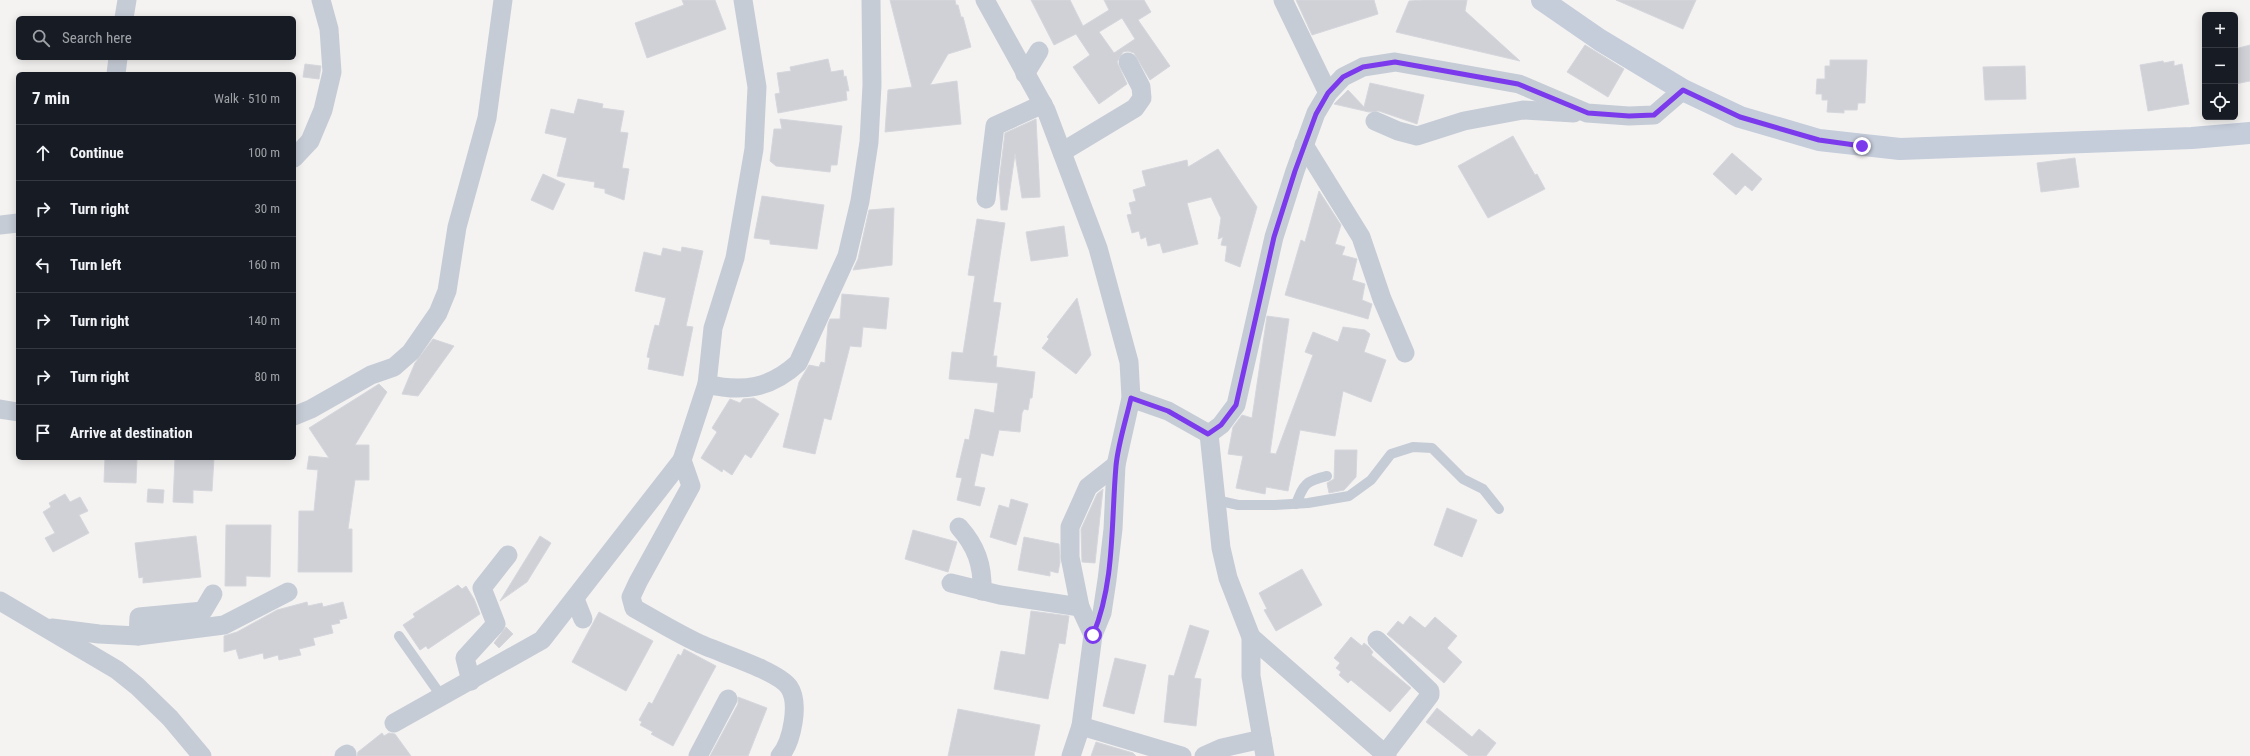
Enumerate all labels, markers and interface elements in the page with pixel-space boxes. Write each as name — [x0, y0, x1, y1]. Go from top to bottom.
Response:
map controls — [2202, 12, 2238, 120]
button: + — [2202, 12, 2238, 48]
search box — [16, 16, 296, 60]
icon: search — [30, 27, 52, 49]
text: Search here — [62, 29, 132, 47]
button: − — [2202, 48, 2238, 84]
button: locate — [2202, 84, 2238, 120]
text: 7 min — [32, 88, 70, 108]
text: Walk · 510 m — [214, 91, 280, 106]
route end — [1853, 137, 1871, 155]
icon: ahead — [32, 142, 54, 164]
text: Continue — [70, 144, 124, 162]
text: 100 m — [248, 145, 280, 160]
icon: right — [32, 198, 54, 220]
text: Turn right — [70, 200, 129, 218]
text: 30 m — [254, 201, 280, 216]
icon: left — [32, 254, 54, 276]
text: Turn left — [70, 256, 121, 274]
text: 160 m — [248, 257, 280, 272]
icon: right — [32, 310, 54, 332]
text: Turn right — [70, 312, 129, 330]
text: 140 m — [248, 313, 280, 328]
icon: right — [32, 366, 54, 388]
text: Turn right — [70, 368, 129, 386]
text: 80 m — [254, 369, 280, 384]
icon: arrive — [32, 422, 54, 444]
text: Arrive at destination — [70, 424, 193, 442]
route start — [1084, 626, 1102, 644]

